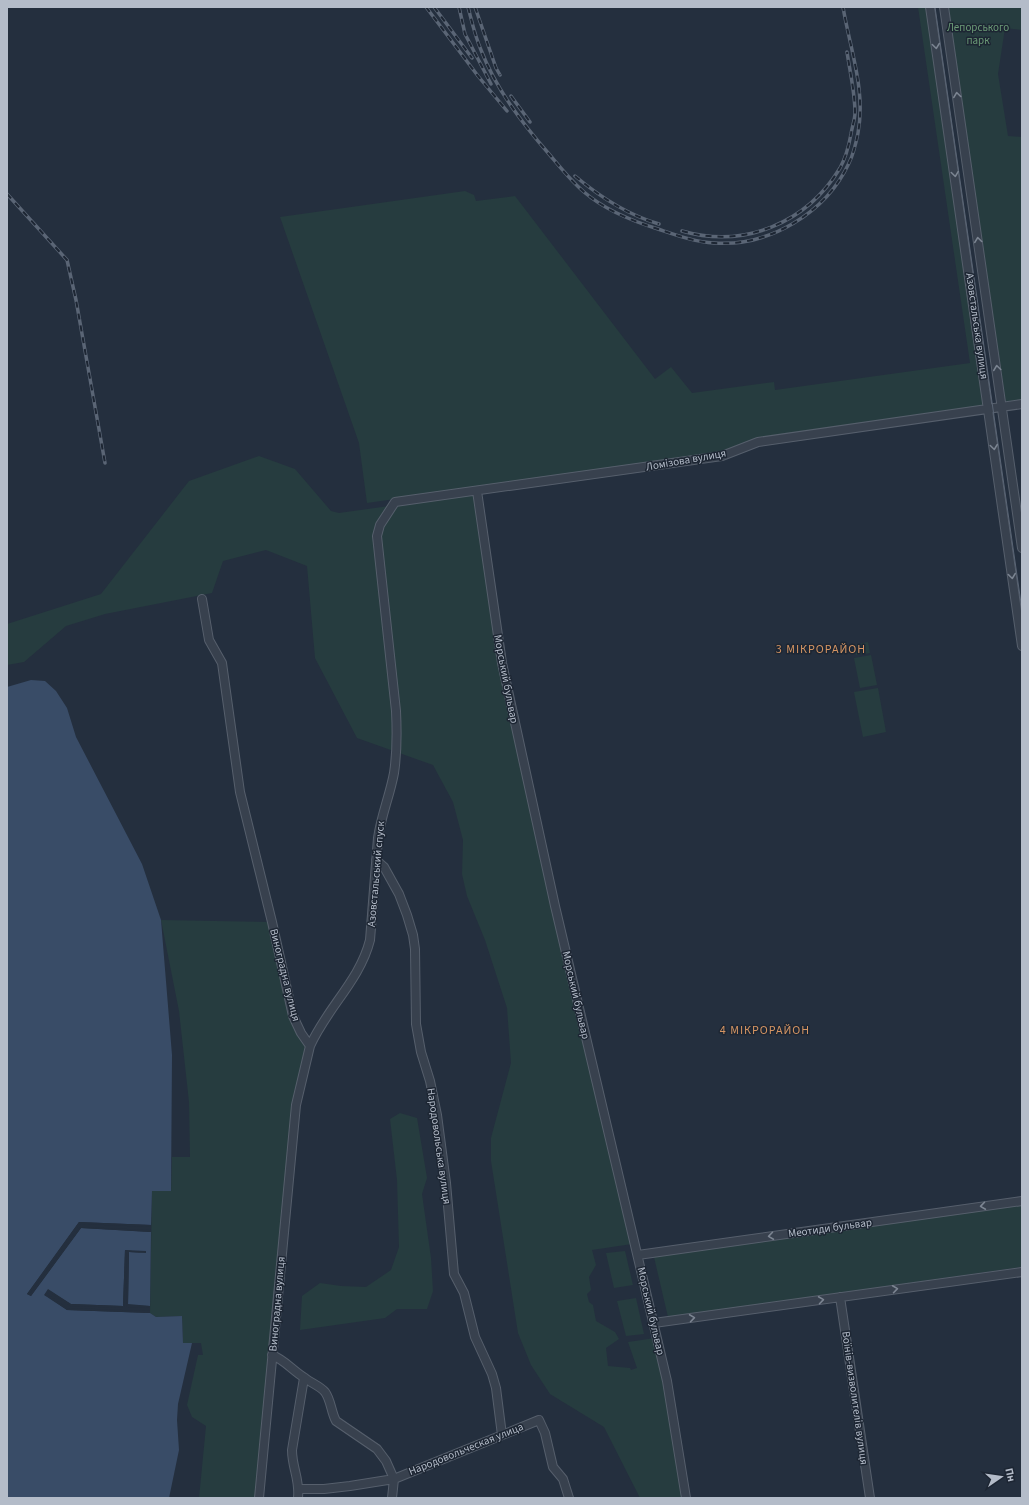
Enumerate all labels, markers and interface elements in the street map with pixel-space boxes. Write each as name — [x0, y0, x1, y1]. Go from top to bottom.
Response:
park label: Лепорського парк — [947, 20, 1009, 48]
one-way arrow — [931, 43, 940, 49]
one-way arrow — [953, 92, 962, 98]
one-way arrow — [950, 171, 959, 177]
one-way arrow — [974, 237, 983, 243]
street label: Азовстальська вулиця — [962, 272, 992, 380]
one-way arrow — [993, 365, 1002, 371]
one-way arrow — [989, 444, 998, 451]
street label: Ломізова вулиця — [645, 446, 727, 474]
one-way arrow — [1007, 573, 1016, 579]
street label: Морський бульвар — [490, 633, 522, 725]
district label: 3 МІКРОРАЙОН — [776, 641, 866, 658]
street label: Азовстальський спуск — [364, 820, 388, 928]
street label: Виноградна вулиця — [266, 927, 304, 1023]
street label: Морський бульвар — [559, 949, 593, 1041]
district label: 4 МІКРОРАЙОН — [720, 1022, 810, 1039]
street label: Народовольська вулиця — [423, 1087, 455, 1205]
one-way arrow — [980, 1202, 986, 1211]
street label: Меотиди бульвар — [787, 1215, 873, 1241]
one-way arrow — [768, 1231, 774, 1240]
street label: Виноградна вулиця — [265, 1256, 289, 1352]
street label: Морський бульвар — [634, 1265, 668, 1357]
one-way arrow — [892, 1285, 899, 1294]
one-way arrow — [818, 1296, 824, 1305]
one-way arrow — [689, 1314, 696, 1323]
street label: Воїнів-визволителів вулиця — [838, 1330, 872, 1466]
street label: Народовольческая улица — [406, 1419, 526, 1479]
north arrow — [981, 1457, 1021, 1497]
text: Пн — [1001, 1466, 1019, 1483]

